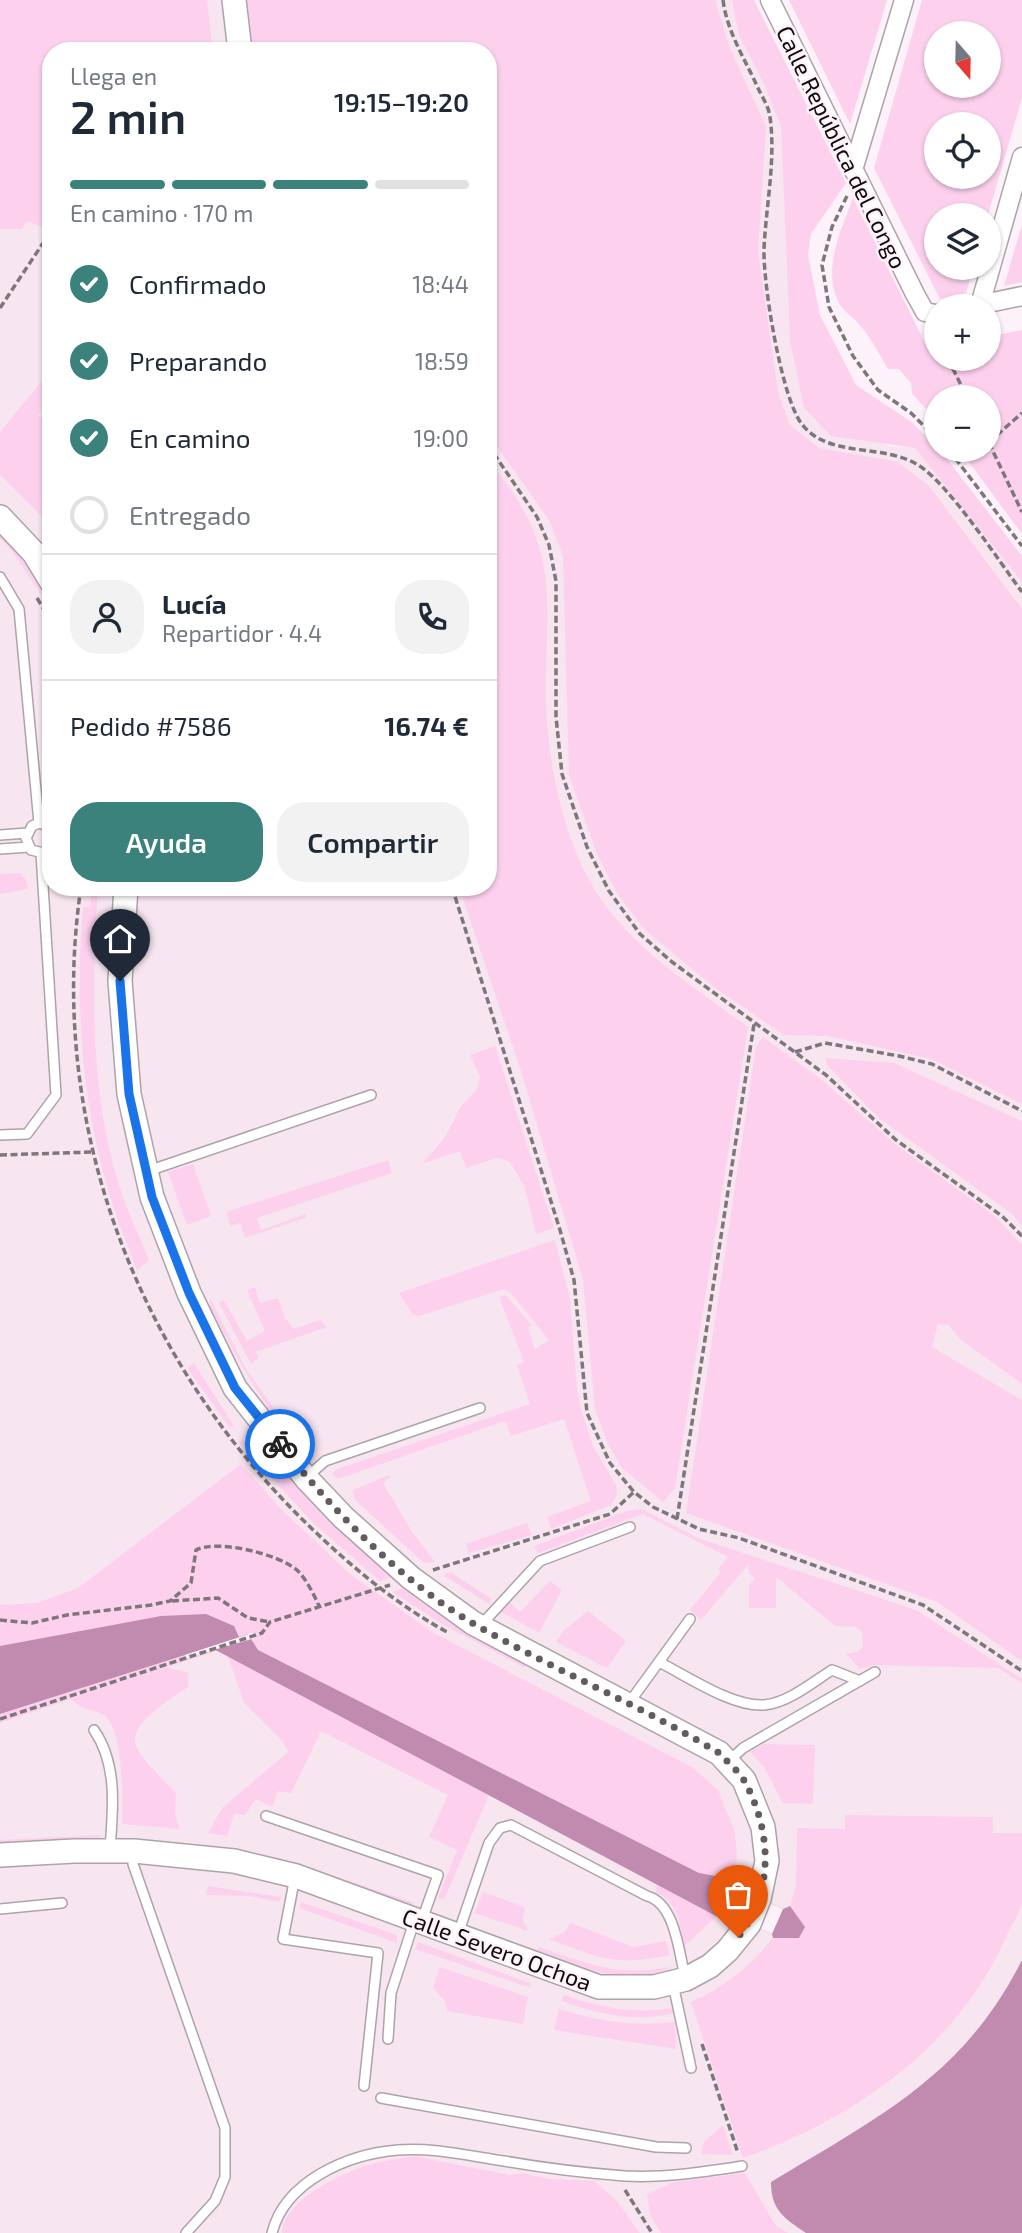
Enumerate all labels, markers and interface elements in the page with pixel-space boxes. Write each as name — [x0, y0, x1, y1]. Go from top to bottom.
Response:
street label: Calle República del Congo — [771, 21, 913, 273]
north arrow — [924, 21, 1001, 98]
map controls — [924, 21, 1001, 462]
text: Llega en — [70, 62, 157, 90]
text: 19:15–19:20 — [334, 86, 469, 117]
text: 2 min — [70, 88, 186, 143]
button: locate — [924, 112, 1001, 189]
text: En camino · 170 m — [70, 199, 253, 227]
button: layers — [924, 203, 1001, 280]
icon: check — [70, 265, 108, 303]
text: Confirmado — [129, 268, 267, 299]
text: 18:44 — [412, 270, 469, 298]
button: + — [924, 294, 1001, 371]
icon: check — [70, 342, 108, 380]
text: Preparando — [129, 345, 267, 376]
text: 18:59 — [415, 347, 469, 375]
button: − — [924, 385, 1001, 462]
icon: check — [70, 419, 108, 457]
text: En camino — [129, 422, 251, 453]
text: 19:00 — [414, 424, 469, 452]
text: Entregado — [129, 499, 251, 530]
button: person — [70, 580, 144, 654]
button: phone — [395, 580, 469, 654]
text: Lucía — [162, 588, 227, 619]
text: Repartidor · 4.4 — [162, 619, 322, 647]
text: Pedido #7586 — [70, 710, 232, 741]
text: 16.74 € — [384, 710, 469, 741]
button: Ayuda — [70, 802, 263, 882]
button: Compartir — [277, 802, 469, 882]
pin — [90, 909, 150, 981]
icon: home — [101, 920, 139, 958]
courier — [245, 1409, 315, 1479]
icon: bike — [261, 1425, 299, 1463]
pin — [708, 1865, 768, 1937]
icon: bag — [719, 1876, 757, 1914]
street label: Calle Severo Ochoa — [399, 1902, 595, 1996]

